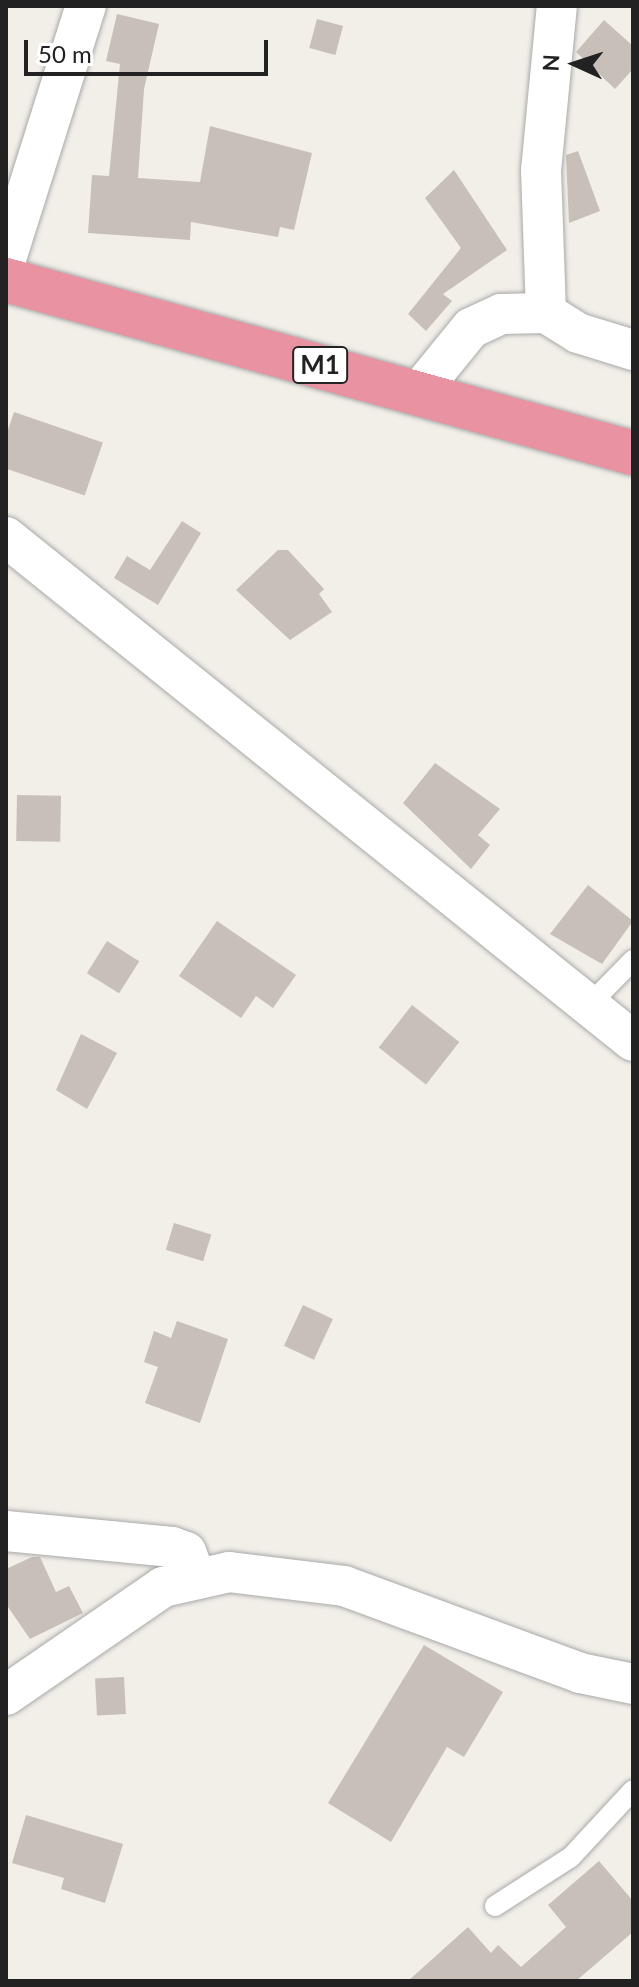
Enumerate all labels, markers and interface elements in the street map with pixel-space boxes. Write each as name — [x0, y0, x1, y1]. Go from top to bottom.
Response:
scale bar — [28, 24, 272, 74]
north arrow — [535, 24, 615, 104]
text: 50 m — [38, 39, 92, 68]
text: N — [537, 54, 564, 72]
road number: M1 — [292, 343, 348, 387]

